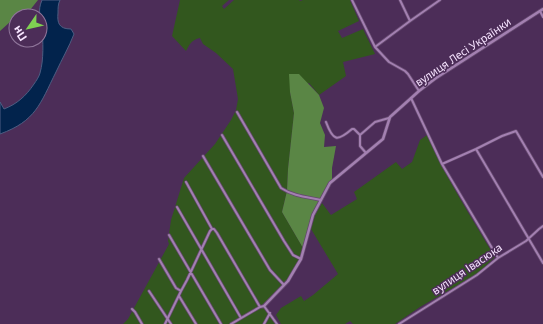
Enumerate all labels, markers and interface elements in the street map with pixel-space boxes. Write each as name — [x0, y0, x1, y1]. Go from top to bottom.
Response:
north arrow — [8, 8, 48, 48]
street label: вулиця Лесі Українки — [412, 14, 514, 89]
text: Пн — [9, 23, 30, 45]
street label: вулиця Івасюка — [429, 240, 505, 298]

